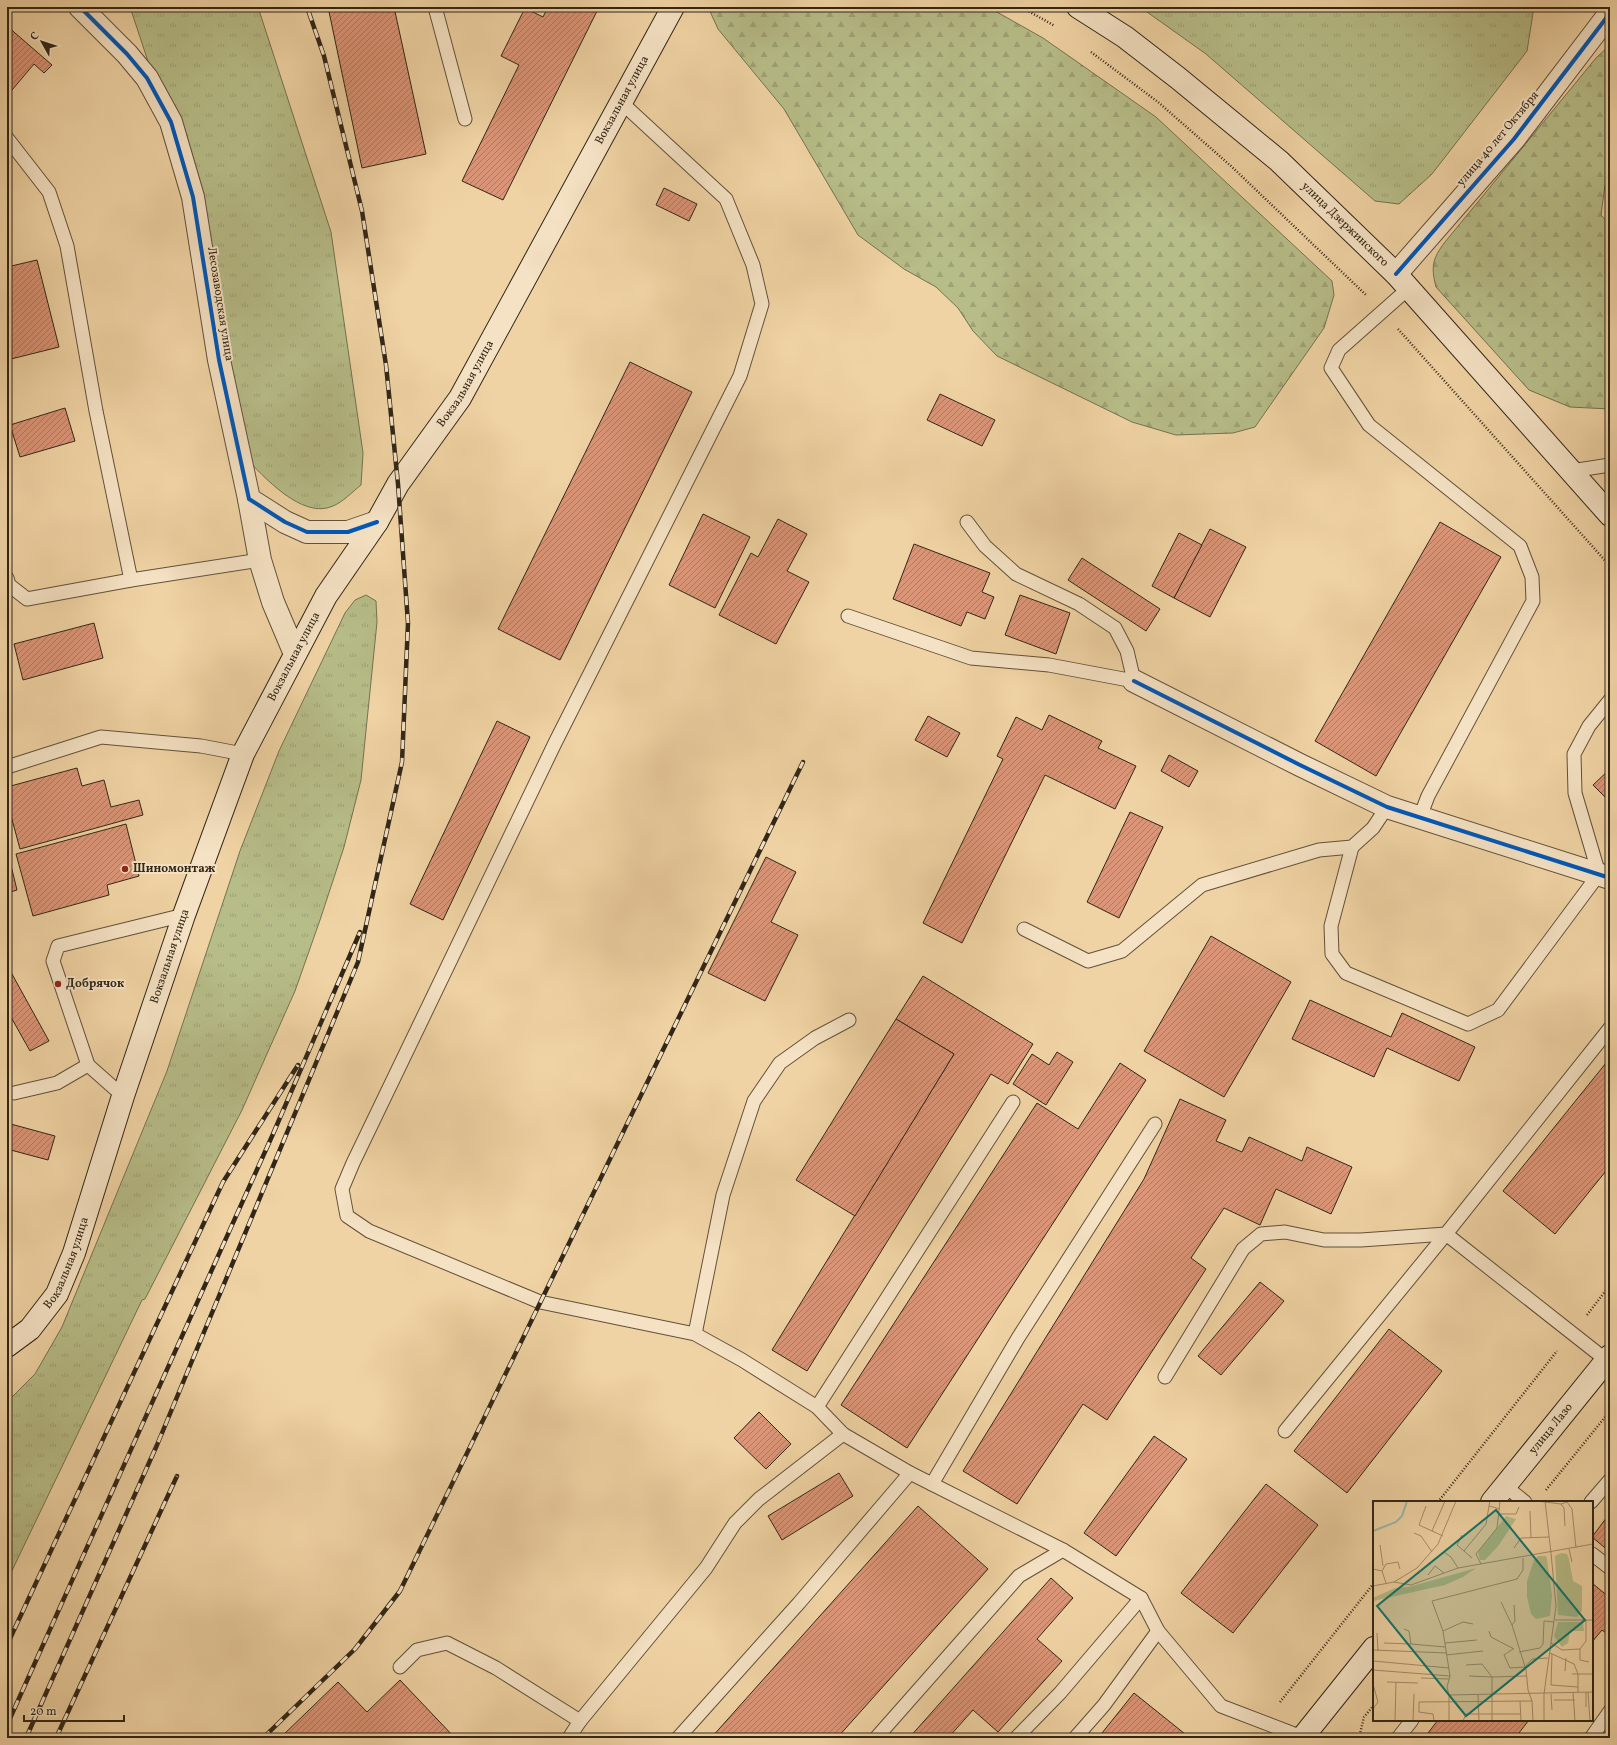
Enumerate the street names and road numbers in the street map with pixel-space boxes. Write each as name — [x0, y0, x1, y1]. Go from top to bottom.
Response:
street label: Вокзальная улица — [592, 53, 653, 147]
street label: улица 40 лет Октября — [1453, 88, 1543, 190]
street label: улица Дзержинского — [1298, 179, 1392, 271]
street label: Лесозаводская улица — [203, 246, 237, 362]
street label: Вокзальная улица — [433, 337, 498, 431]
street label: Вокзальная улица — [264, 609, 324, 704]
street label: Вокзальная улица — [147, 907, 194, 1006]
street label: Вокзальная улица — [40, 1215, 93, 1313]
street label: улица Лазо — [1526, 1400, 1577, 1458]

